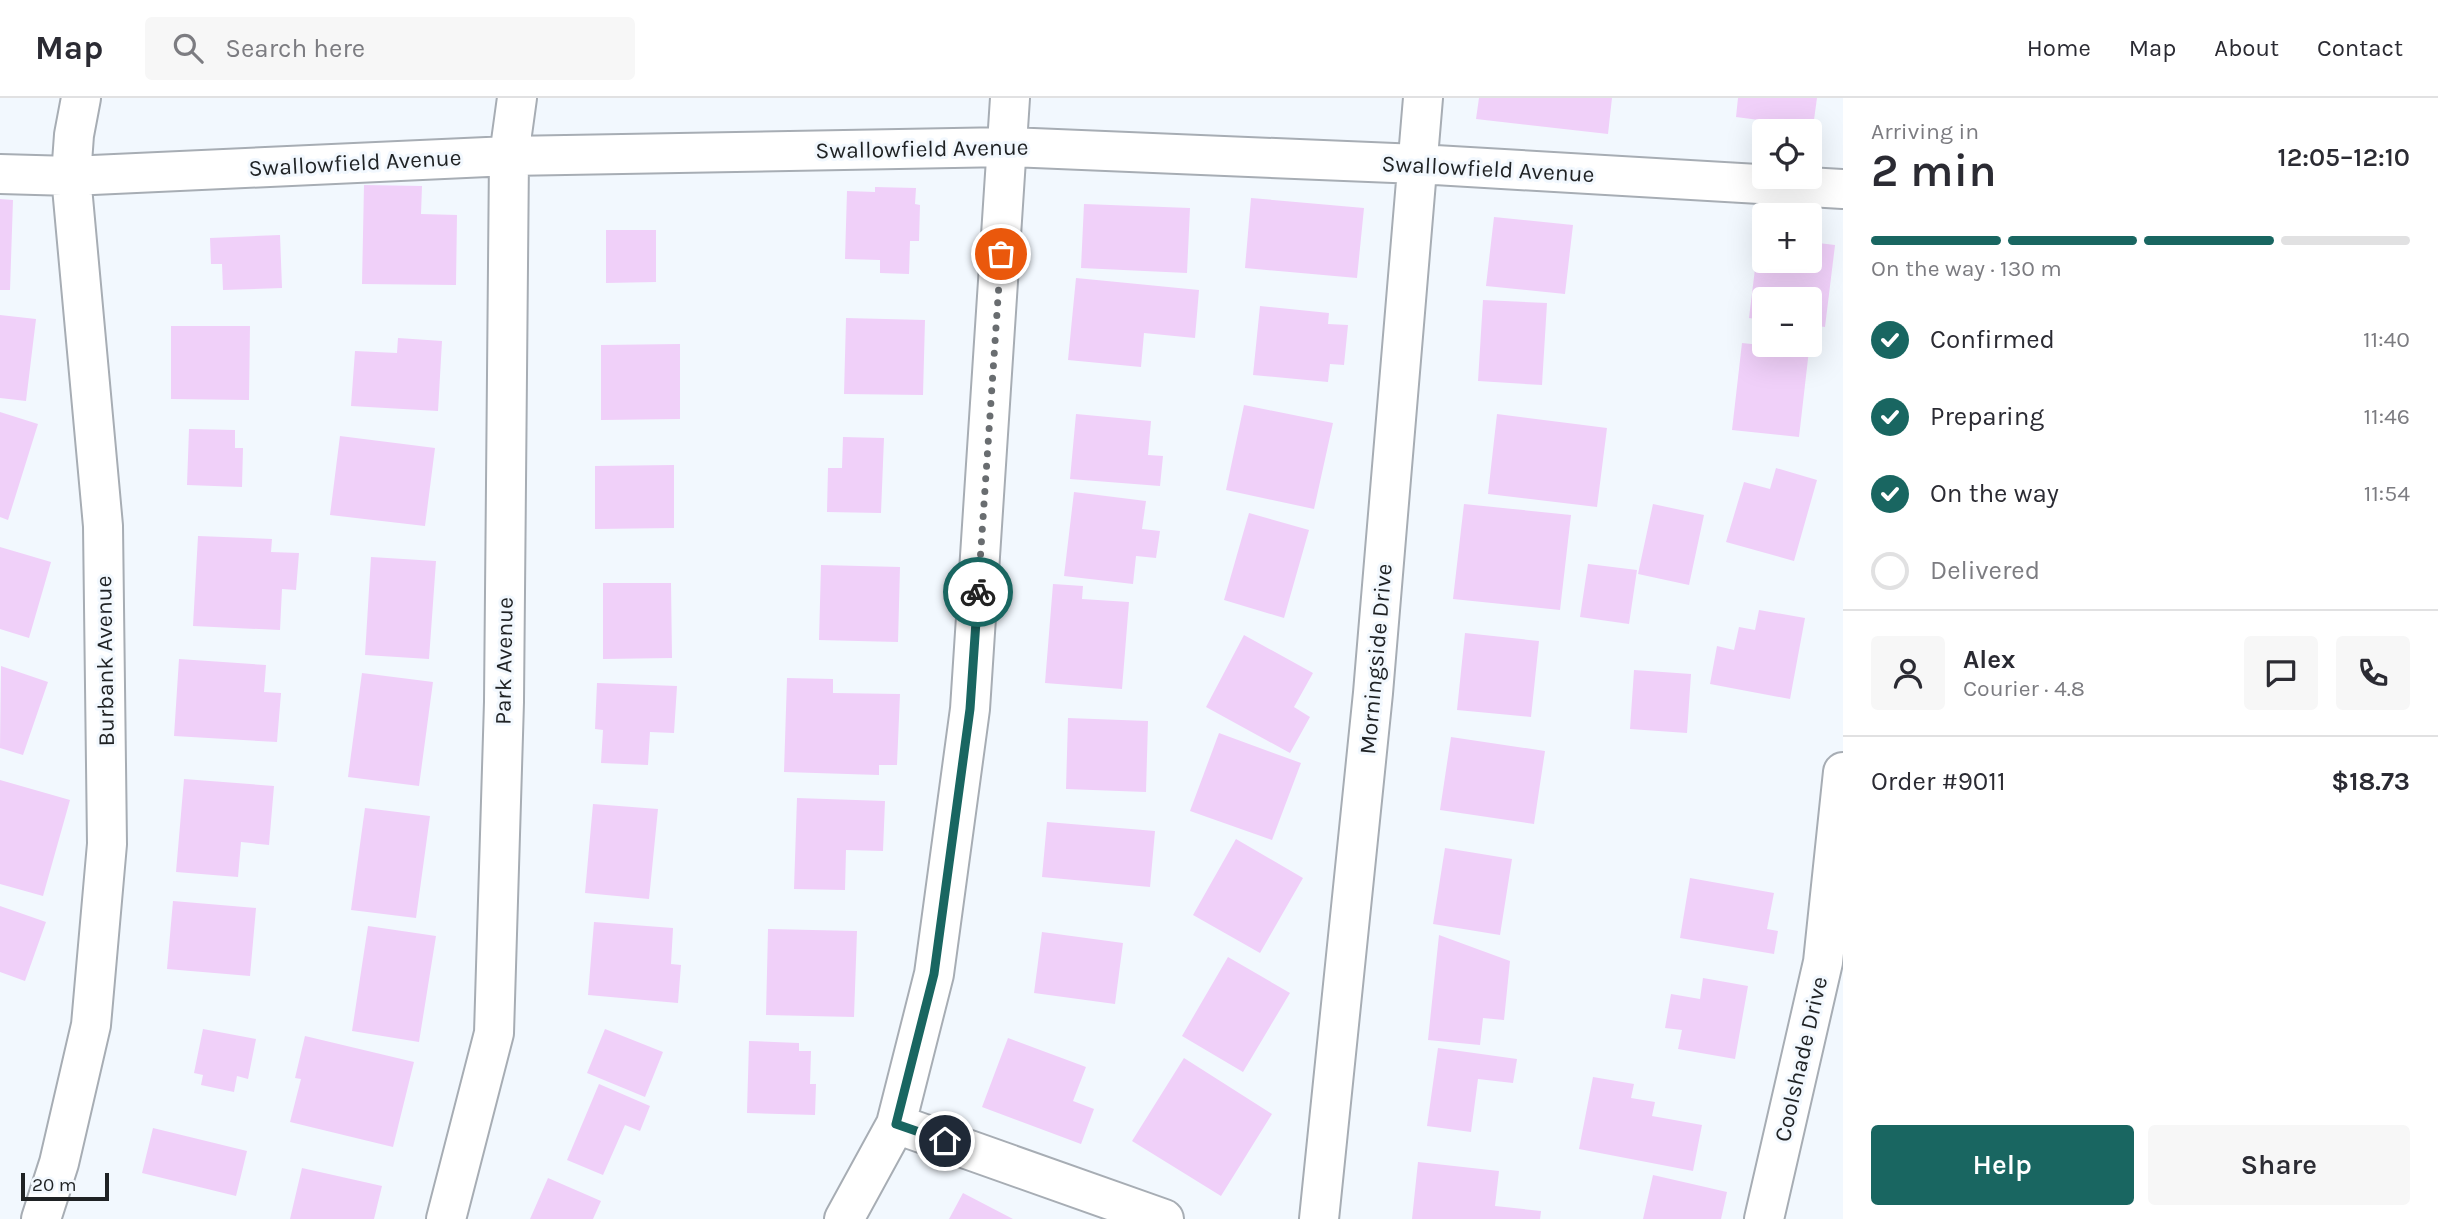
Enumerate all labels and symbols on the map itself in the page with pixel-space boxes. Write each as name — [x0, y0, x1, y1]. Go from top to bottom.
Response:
street label: Swallowfield Avenue — [815, 134, 1029, 164]
street label: Swallowfield Avenue — [248, 144, 462, 182]
street label: Swallowfield Avenue — [1381, 150, 1595, 188]
pin — [971, 224, 1031, 284]
courier — [943, 557, 1013, 627]
street label: Morningside Drive — [1354, 562, 1398, 756]
street label: Burbank Avenue — [90, 575, 120, 747]
street label: Park Avenue — [489, 597, 519, 725]
street label: Coolshade Drive — [1769, 974, 1833, 1144]
pin — [915, 1111, 975, 1171]
scale bar — [21, 1170, 108, 1202]

